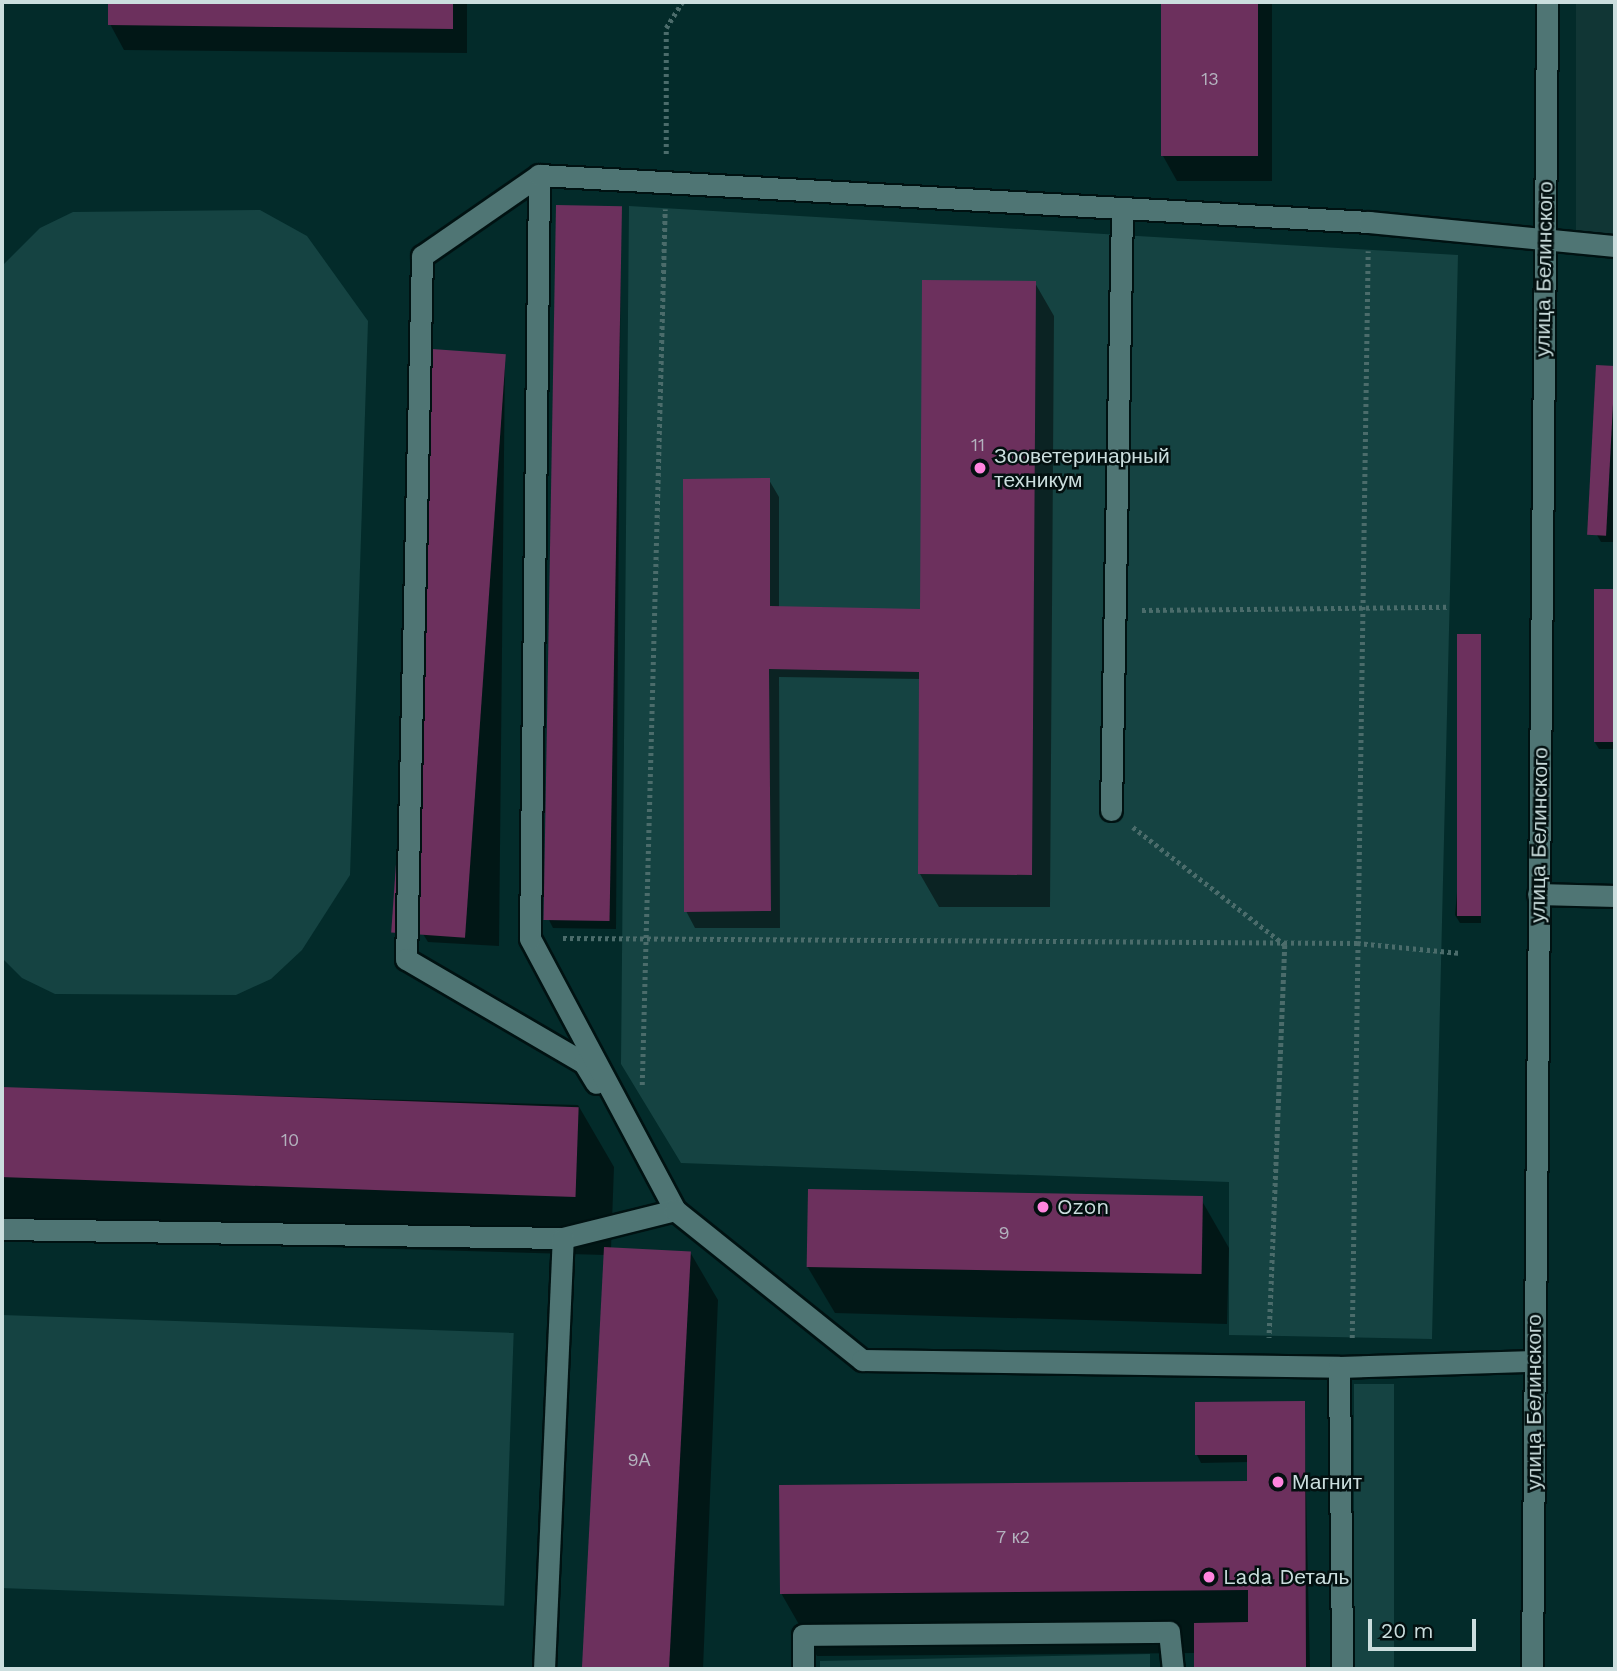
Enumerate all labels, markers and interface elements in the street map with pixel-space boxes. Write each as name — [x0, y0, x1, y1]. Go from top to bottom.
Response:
house number: 13 — [1201, 68, 1219, 90]
street label: улица Белинского — [1530, 181, 1558, 357]
house number: 11 — [971, 434, 985, 456]
place label: Зооветеринарный техникум — [994, 443, 1170, 493]
marker: Зооветеринарный техникум — [972, 460, 988, 476]
street label: улица Белинского — [1525, 747, 1553, 923]
house number: 10 — [281, 1129, 299, 1151]
place label: Ozon — [1057, 1194, 1109, 1220]
marker: Ozon — [1035, 1199, 1051, 1215]
house number: 9 — [998, 1222, 1010, 1244]
street label: улица Белинского — [1521, 1314, 1547, 1490]
house number: 9А — [627, 1449, 651, 1471]
place label: Магнит — [1292, 1469, 1362, 1495]
marker: Магнит — [1270, 1474, 1286, 1490]
house number: 7 к2 — [996, 1526, 1030, 1548]
place label: Lada Dеталь — [1223, 1564, 1350, 1590]
marker: Lada Dеталь — [1201, 1569, 1217, 1585]
scale bar — [1372, 1604, 1480, 1648]
text: 20 m — [1381, 1618, 1433, 1643]

